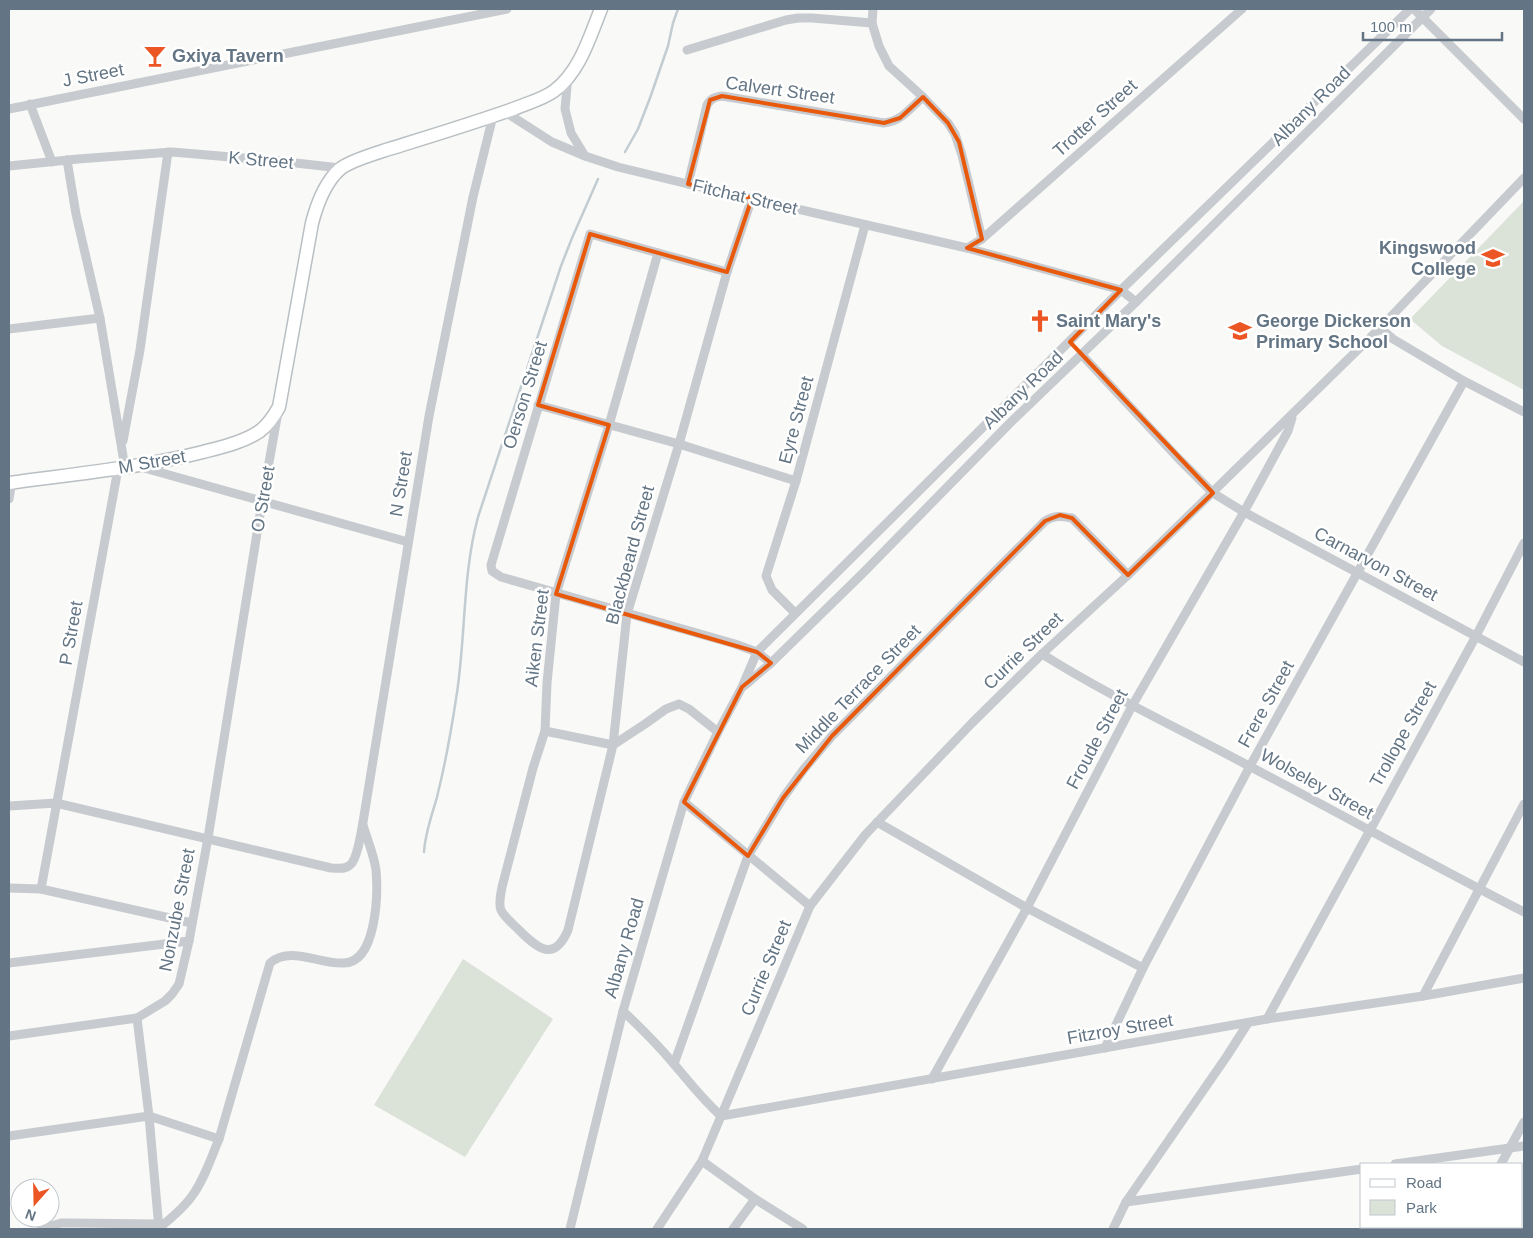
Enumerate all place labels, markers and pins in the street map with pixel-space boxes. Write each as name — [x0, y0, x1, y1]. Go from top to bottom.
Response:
bar icon: Gxiya Tavern — [142, 43, 168, 69]
place label: Gxiya Tavern — [172, 46, 284, 66]
place label: Kingswood College — [1379, 238, 1476, 279]
school or university icon: Kingswood College — [1480, 245, 1506, 271]
church icon: Saint Mary's — [1027, 308, 1053, 334]
place label: Saint Mary's — [1056, 311, 1161, 331]
place label: George Dickerson Primary School — [1256, 311, 1411, 352]
school or university icon: George Dickerson Primary School — [1227, 318, 1253, 344]

